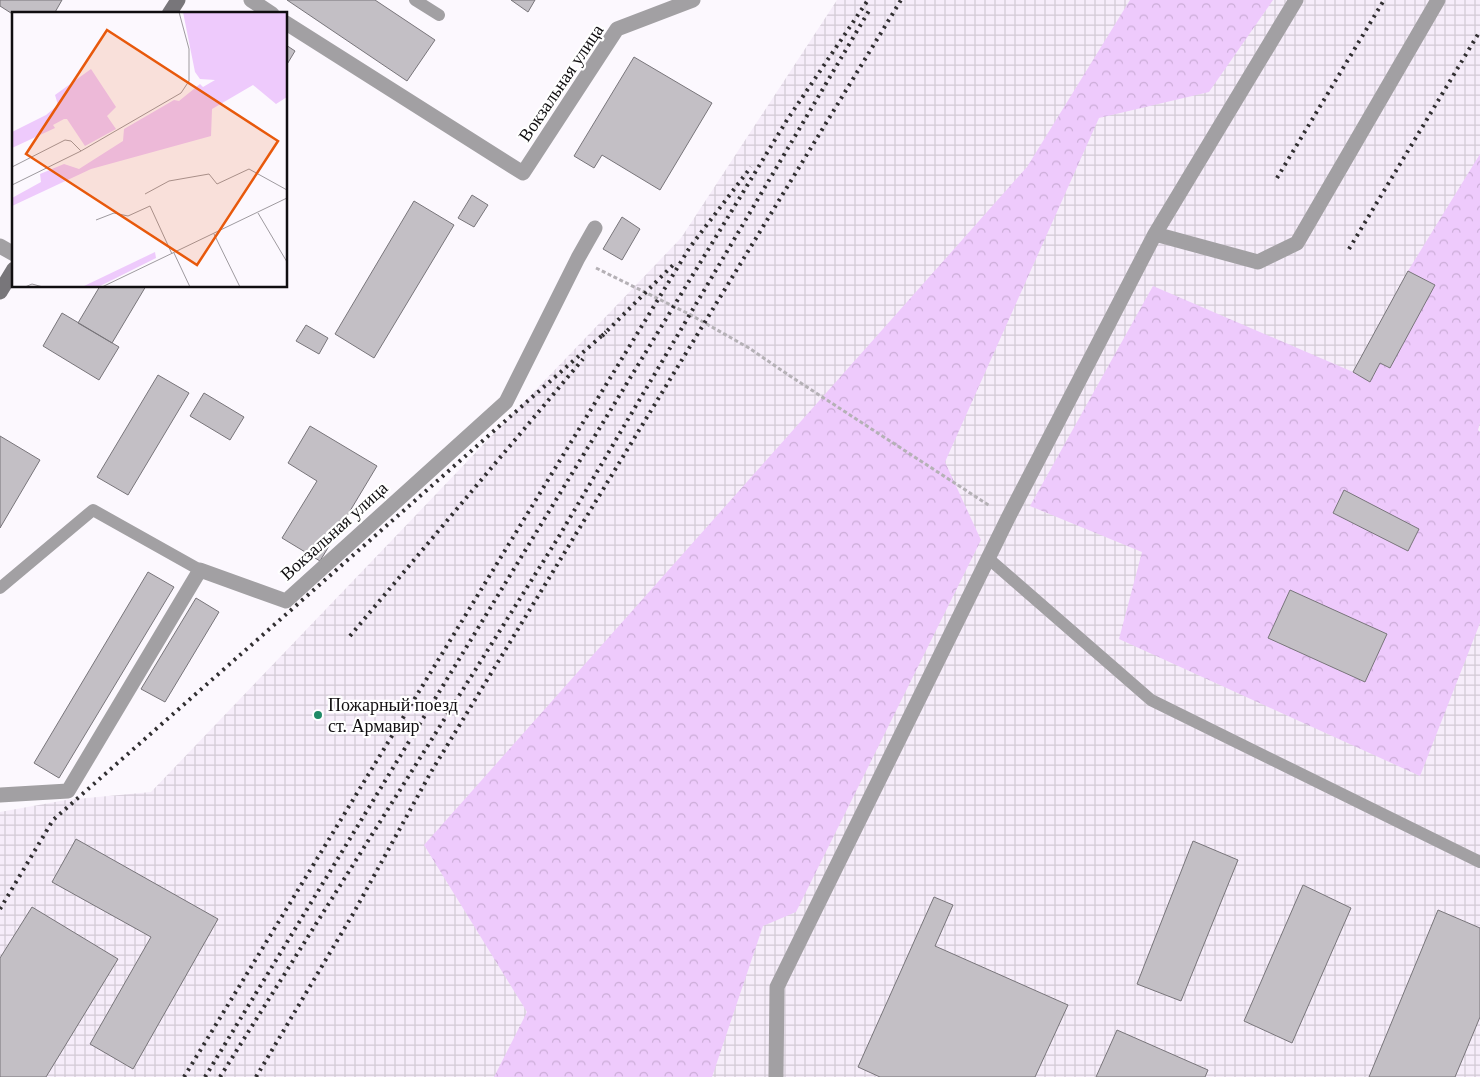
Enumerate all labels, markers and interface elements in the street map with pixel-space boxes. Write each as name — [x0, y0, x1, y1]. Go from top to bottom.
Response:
inset map — [12, 12, 288, 288]
street label: Вокзальная улица — [514, 21, 608, 145]
street label: Вокзальная улица — [276, 478, 392, 584]
place label: Пожарный поезд ст. Армавир — [328, 695, 458, 736]
marker: Пожарный поезд ст. Армавир — [312, 709, 324, 721]

